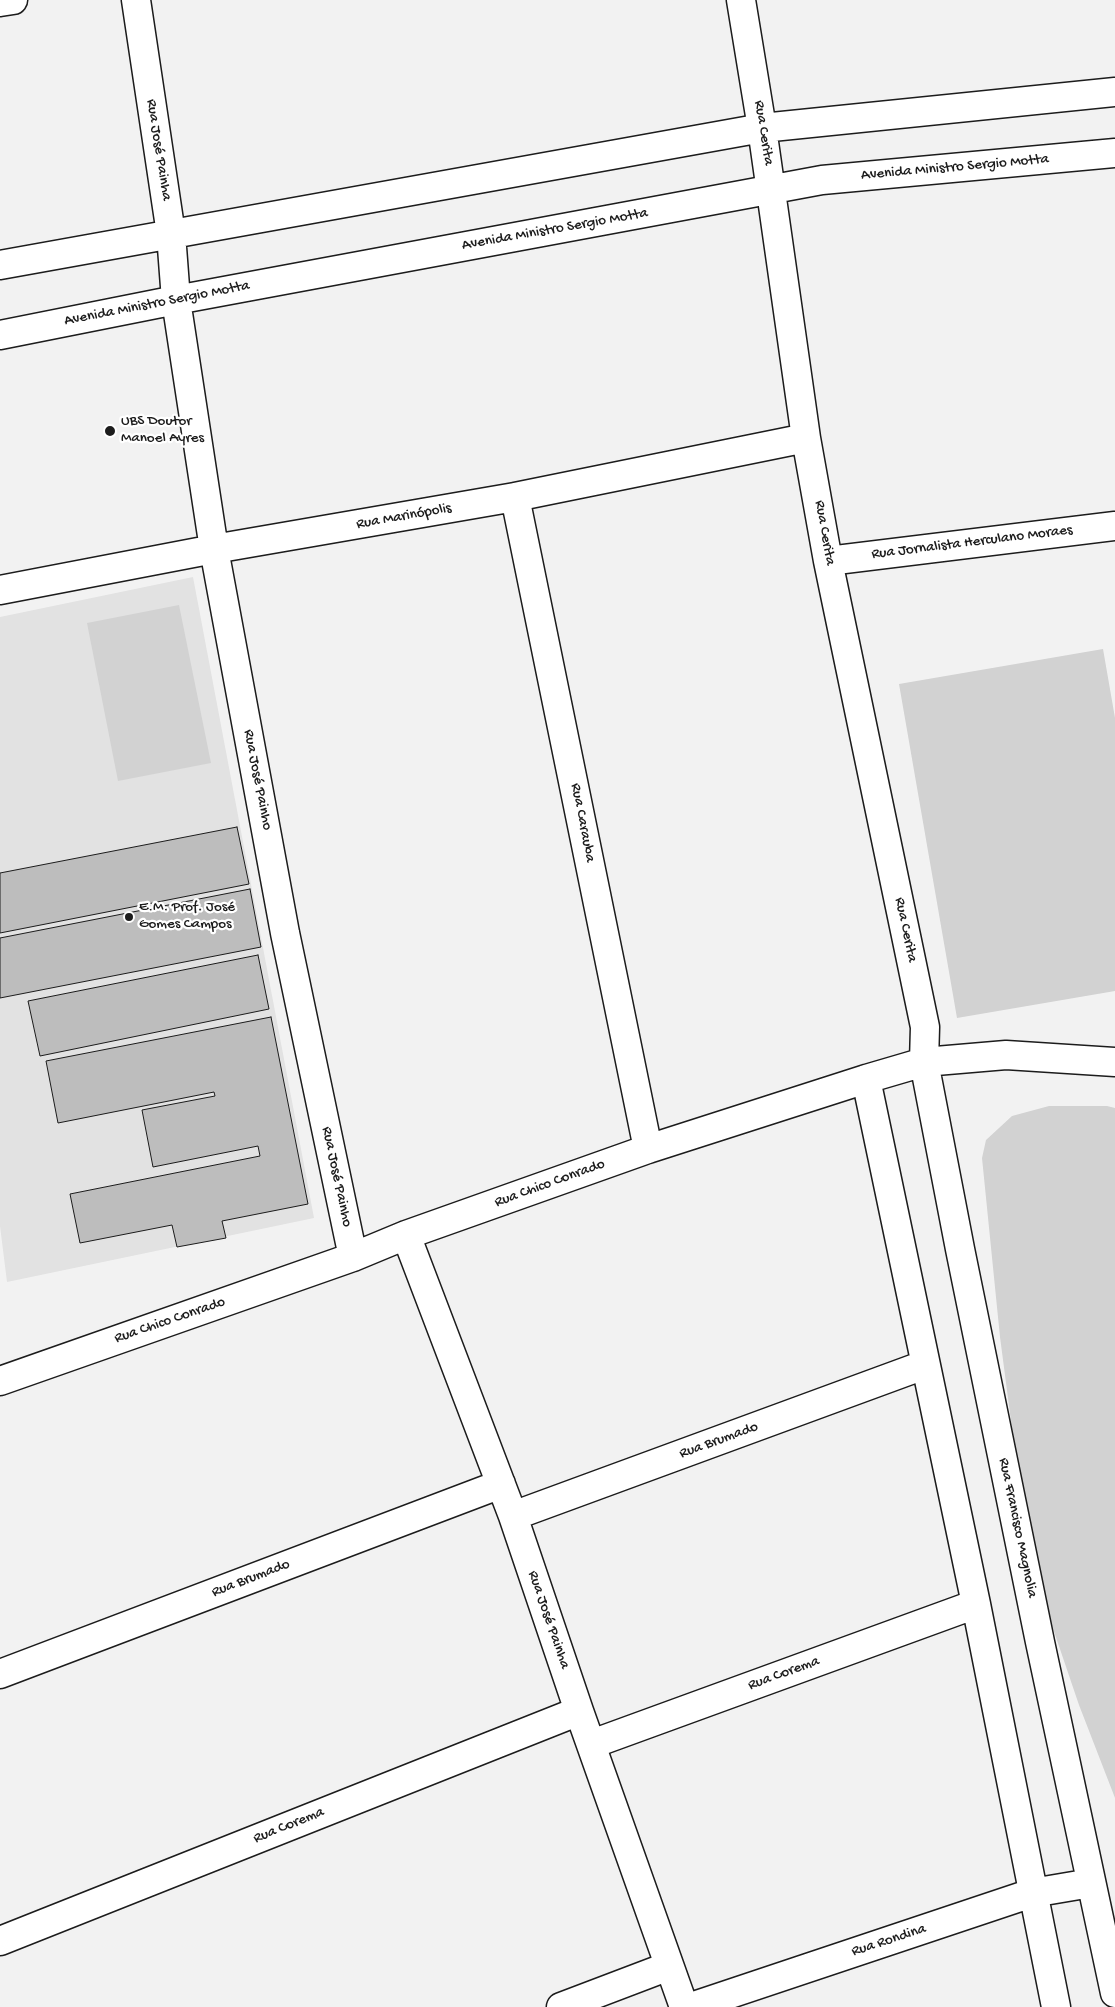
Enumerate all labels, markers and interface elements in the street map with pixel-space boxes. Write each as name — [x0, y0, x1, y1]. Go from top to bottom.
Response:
street label: Rua José Painha — [141, 98, 175, 202]
street label: Rua Cerita — [749, 99, 777, 167]
street label: Avenida Ministro Sergio Motta — [860, 151, 1050, 185]
street label: Avenida Ministro Sergio Motta — [461, 205, 649, 255]
street label: Avenida Ministro Sergio Motta — [63, 277, 251, 331]
place label: UBS Doutor Manoel Ayres — [121, 413, 204, 448]
marker: UBS Doutor Manoel Ayres — [103, 424, 117, 438]
street label: Rua Cerita — [809, 499, 839, 567]
street label: Rua Marinópolis — [355, 500, 453, 534]
street label: Rua Jornalista Herculano Moraes — [871, 522, 1073, 564]
street label: Rua José Painho — [238, 728, 276, 832]
street label: Rua Carauba — [566, 782, 598, 864]
street label: Rua Cerita — [889, 896, 921, 964]
place label: E.M. Prof. José Gomes Campos — [139, 899, 235, 934]
marker: E.M. Prof. José Gomes Campos — [123, 911, 135, 923]
street label: Rua José Painho — [317, 1125, 355, 1229]
street label: Rua Chico Conrado — [492, 1156, 608, 1212]
street label: Rua Chico Conrado — [112, 1294, 228, 1348]
street label: Rua Brumado — [677, 1418, 761, 1464]
street label: Rua Francisco Magnolia — [993, 1456, 1041, 1600]
street label: Rua Brumado — [209, 1556, 293, 1602]
street label: Rua José Painha — [523, 1569, 573, 1671]
street label: Rua Corema — [746, 1653, 822, 1695]
street label: Rua Corema — [251, 1804, 327, 1848]
street label: Rua Rondina — [850, 1921, 928, 1961]

